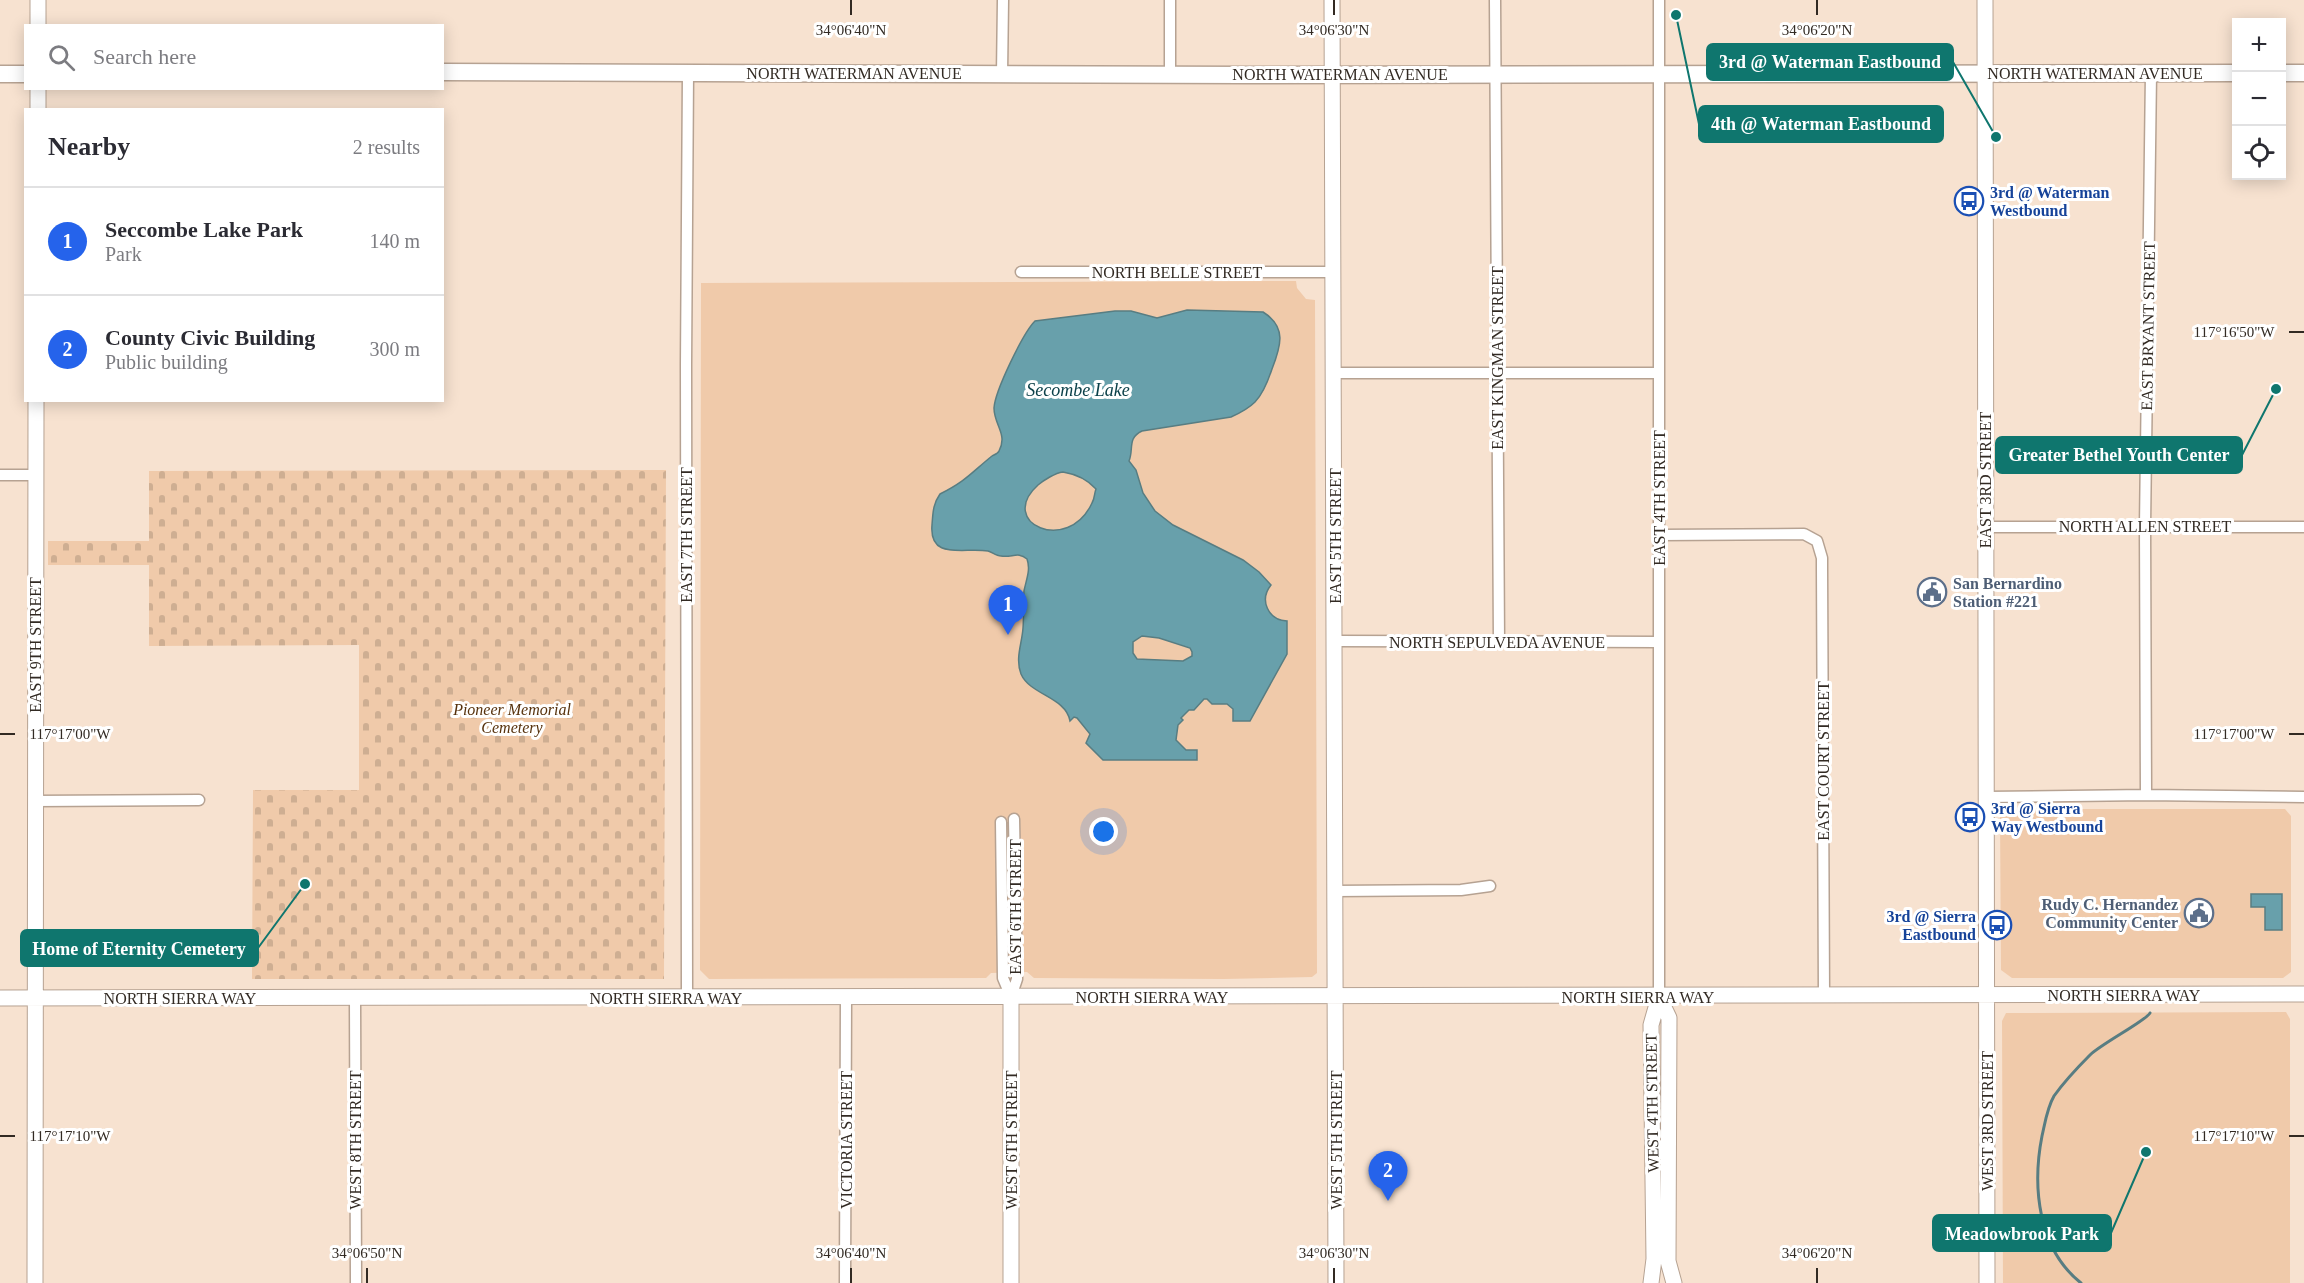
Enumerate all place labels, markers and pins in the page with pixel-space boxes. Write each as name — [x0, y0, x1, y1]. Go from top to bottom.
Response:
callout: 3rd @ Waterman Eastbound — [1707, 44, 1953, 80]
callout: 4th @ Waterman Eastbound — [1699, 106, 1943, 142]
place label: 3rd @ Waterman Westbound — [1990, 184, 2110, 219]
bus stop icon: 3rd @ Waterman Westbound — [1953, 185, 1985, 217]
callout: Greater Bethel Youth Center — [1996, 437, 2242, 473]
place label: San Bernardino Station #221 — [1953, 575, 2062, 610]
public building icon: San Bernardino Station #221 — [1916, 576, 1948, 608]
pin: 1 — [988, 586, 1028, 635]
place label: 3rd @ Sierra Way Westbound — [1991, 800, 2103, 836]
bus stop icon: 3rd @ Sierra Way Westbound — [1954, 801, 1986, 833]
place label: Rudy C. Hernandez Community Center — [2042, 896, 2178, 932]
public building icon: Rudy C. Hernandez Community Center — [2183, 897, 2215, 929]
place label: 3rd @ Sierra Eastbound — [1886, 908, 1976, 943]
bus stop icon: 3rd @ Sierra Eastbound — [1981, 909, 2013, 941]
callout: Home of Eternity Cemetery — [21, 930, 258, 966]
pin: 2 — [1368, 1152, 1408, 1201]
callout: Meadowbrook Park — [1933, 1215, 2111, 1251]

